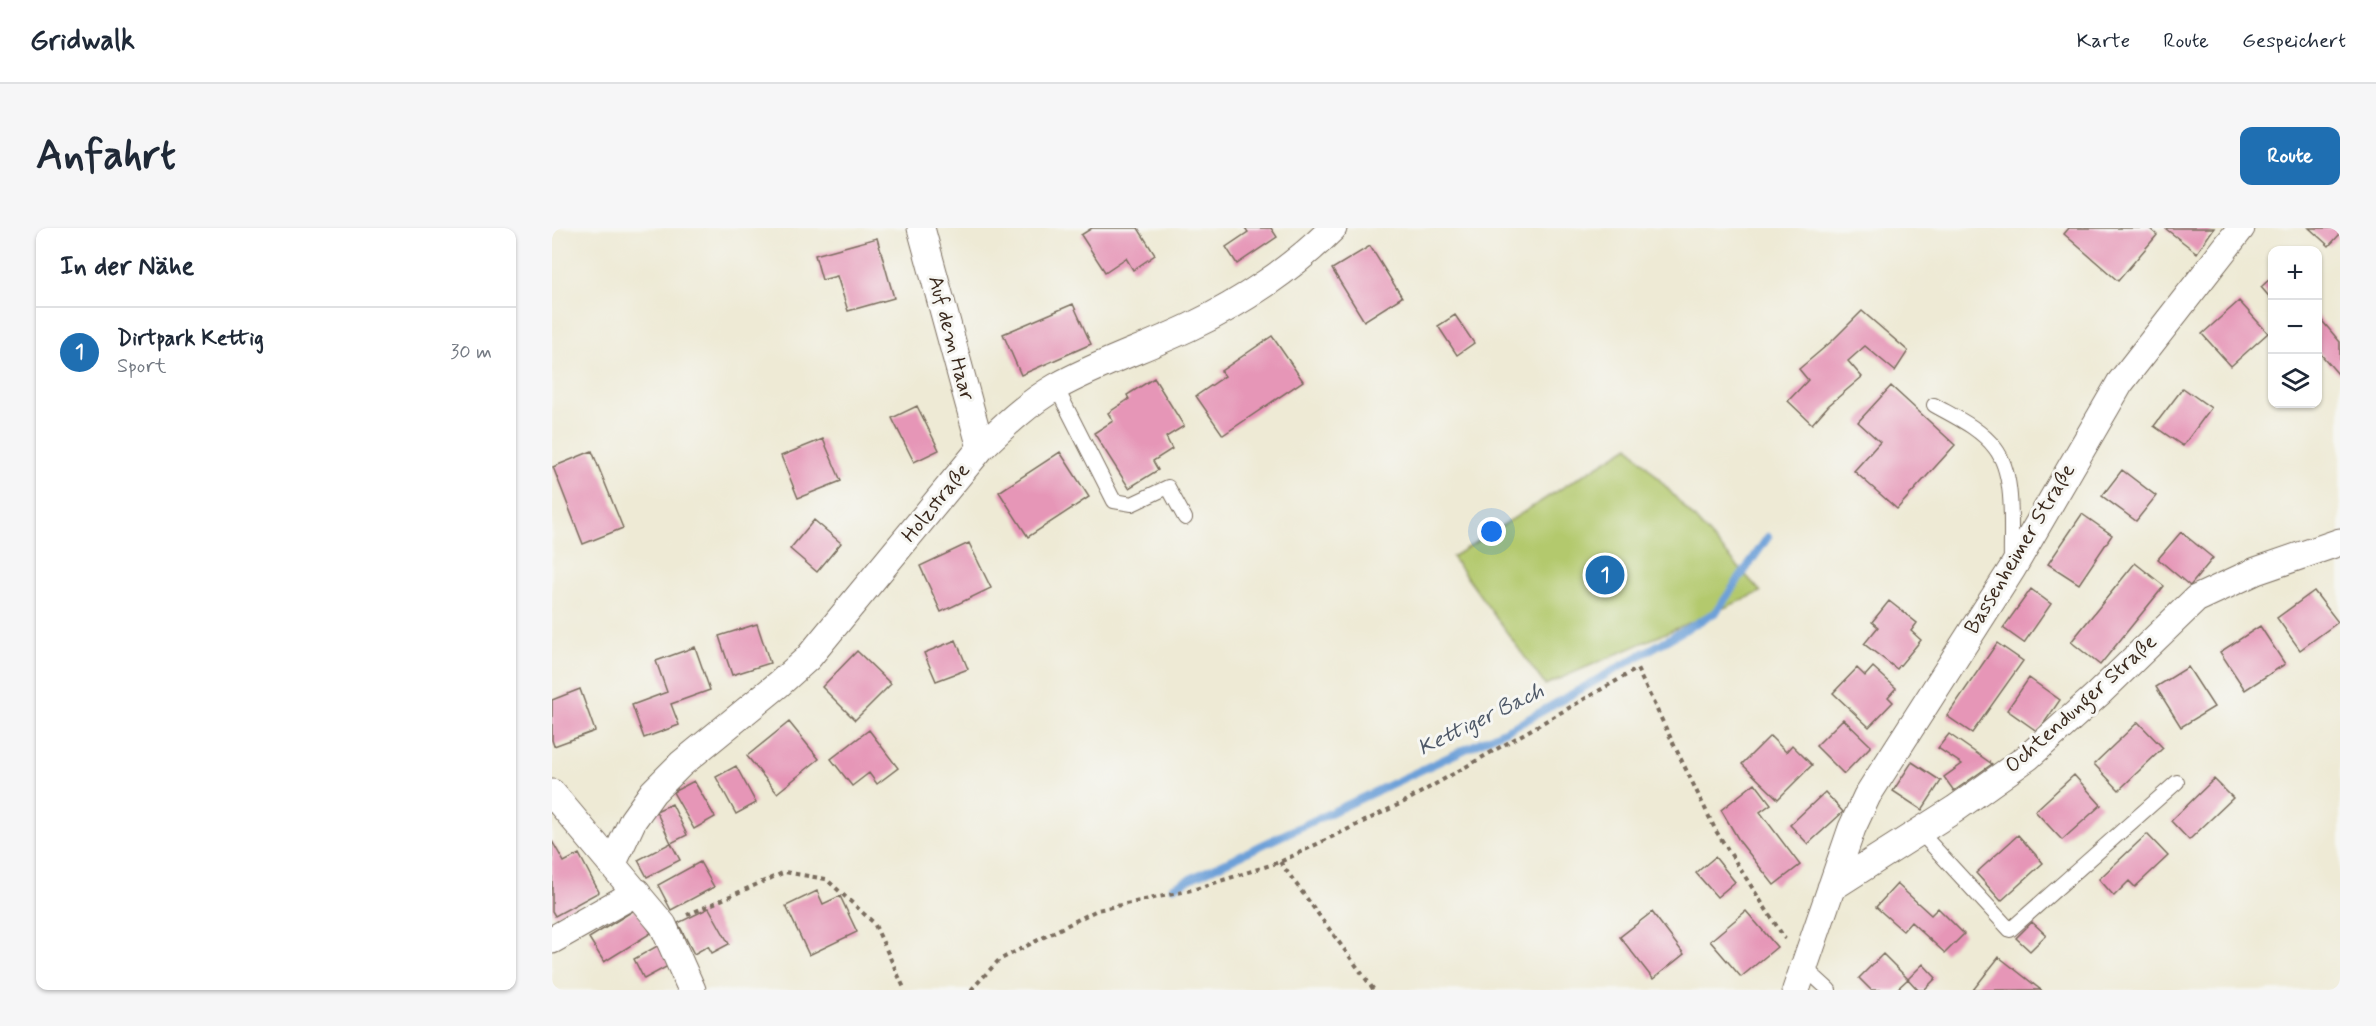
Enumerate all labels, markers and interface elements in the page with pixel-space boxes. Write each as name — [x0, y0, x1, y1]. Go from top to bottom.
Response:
text: Gridwalk — [30, 23, 135, 60]
text: Karte — [2077, 27, 2130, 55]
text: Route — [2163, 27, 2209, 55]
text: Gespeichert — [2242, 27, 2346, 55]
button: Route — [2240, 127, 2340, 185]
text: Anfahrt — [36, 129, 176, 184]
map controls — [2268, 246, 2322, 408]
button: + — [2268, 246, 2322, 300]
text: In der Nähe — [60, 250, 194, 284]
street label: Auf dem Haar — [921, 273, 981, 404]
button: − — [2268, 300, 2322, 354]
text: Dirtpark Kettig — [117, 325, 264, 353]
text: 1 — [75, 339, 84, 366]
text: 30 m — [450, 339, 492, 366]
text: Sport — [117, 353, 166, 380]
button: layers — [2268, 354, 2322, 408]
street label: Holzstraße — [895, 457, 977, 549]
street label: Bassenheimer Straße — [1958, 459, 2082, 639]
your location — [1477, 517, 1506, 546]
pin: 1 — [1586, 552, 1624, 598]
street label: Ochtendunger Straße — [1999, 628, 2164, 781]
water label: Kettiger Bach — [1413, 677, 1549, 763]

